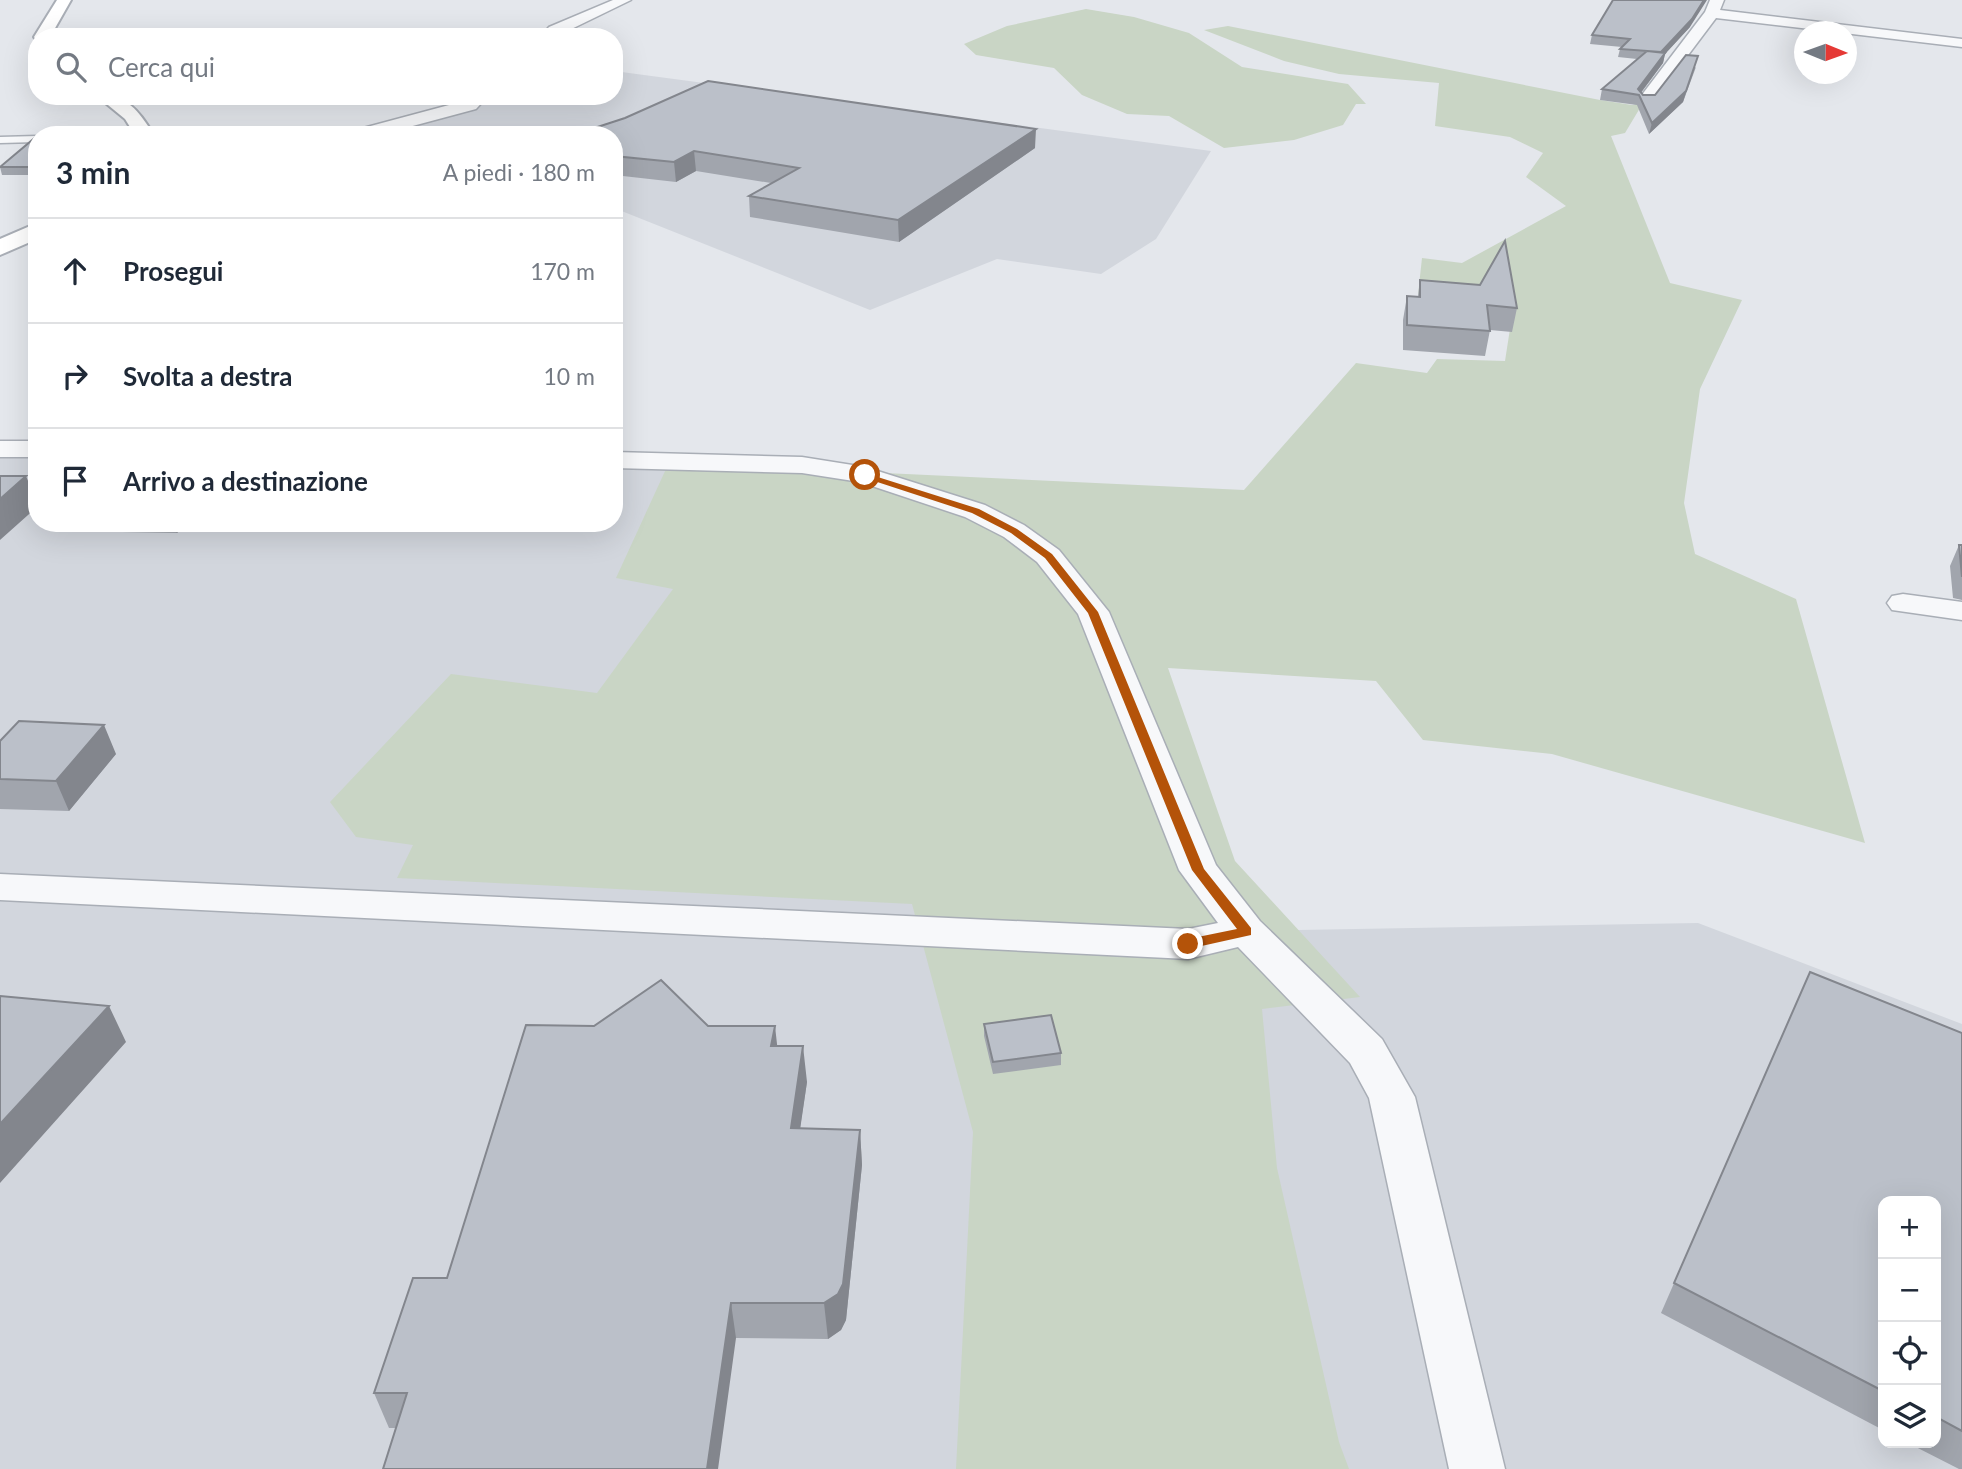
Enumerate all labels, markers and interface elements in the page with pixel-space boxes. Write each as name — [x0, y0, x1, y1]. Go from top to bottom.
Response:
north arrow — [1794, 21, 1857, 84]
search box — [28, 28, 623, 105]
icon: search — [52, 48, 90, 86]
text: Cerca qui — [108, 51, 215, 83]
text: 3 min — [56, 154, 130, 190]
text: A piedi · 180 m — [443, 158, 595, 186]
icon: ahead — [56, 252, 94, 290]
text: Prosegui — [123, 255, 223, 287]
text: 170 m — [530, 257, 595, 285]
icon: right — [56, 357, 94, 395]
text: Svolta a destra — [123, 360, 293, 392]
text: 10 m — [544, 362, 595, 390]
route start — [849, 459, 880, 490]
icon: arrive — [56, 462, 94, 500]
text: Arrivo a destinazione — [123, 465, 368, 497]
route end — [1172, 928, 1203, 959]
map controls — [1878, 1196, 1941, 1448]
button: + — [1878, 1196, 1941, 1259]
button: − — [1878, 1259, 1941, 1322]
button: locate — [1878, 1322, 1941, 1385]
button: layers — [1878, 1385, 1941, 1448]

